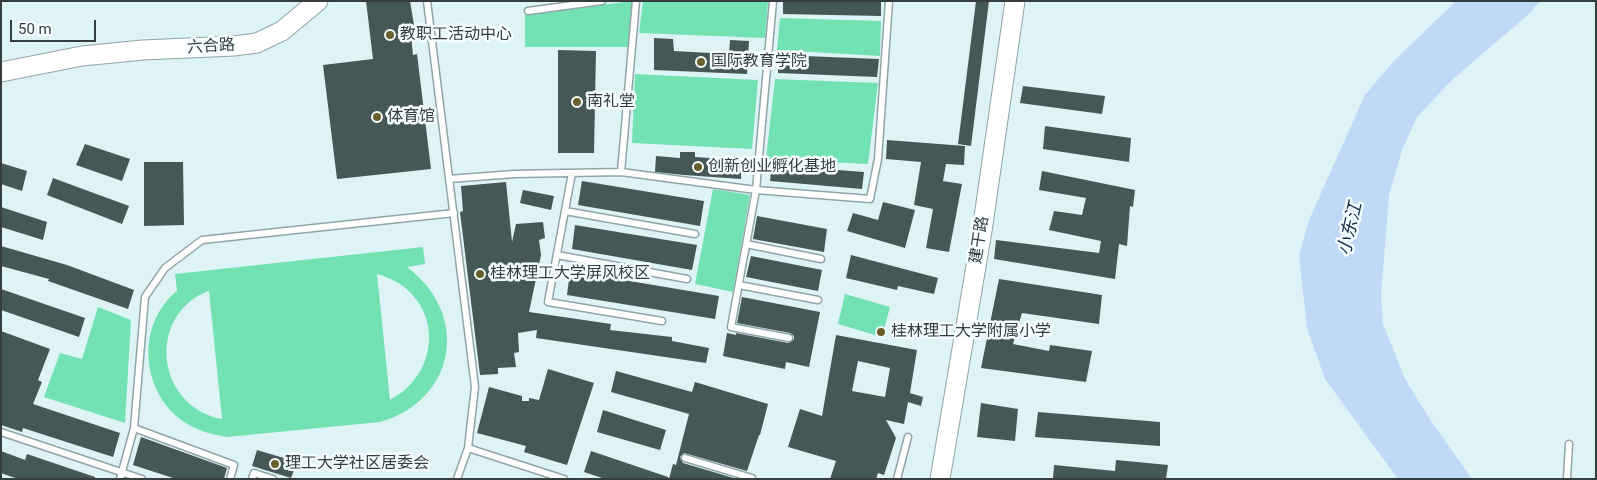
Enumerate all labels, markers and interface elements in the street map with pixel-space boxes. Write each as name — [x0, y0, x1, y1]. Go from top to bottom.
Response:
scale bar — [12, 10, 99, 42]
text: 50 m — [18, 20, 52, 38]
place label: 教职工活动中心 — [400, 25, 512, 45]
marker: 教职工活动中心 — [384, 29, 396, 41]
street label: 六合路 — [186, 36, 236, 58]
place label: 国际教育学院 — [711, 52, 807, 72]
marker: 国际教育学院 — [695, 56, 707, 68]
place label: 南礼堂 — [587, 92, 635, 112]
marker: 南礼堂 — [571, 96, 583, 108]
place label: 体育馆 — [387, 107, 435, 127]
marker: 体育馆 — [371, 111, 383, 123]
place label: 创新创业孵化基地 — [708, 157, 836, 177]
marker: 创新创业孵化基地 — [692, 161, 704, 173]
water label: 小东江 — [1334, 200, 1368, 258]
street label: 建干路 — [967, 215, 993, 265]
place label: 桂林理工大学屏风校区 — [490, 264, 650, 284]
marker: 桂林理工大学屏风校区 — [474, 268, 486, 280]
place label: 桂林理工大学附属小学 — [891, 322, 1051, 342]
marker: 桂林理工大学附属小学 — [875, 326, 887, 338]
place label: 理工大学社区居委会 — [285, 454, 429, 474]
marker: 理工大学社区居委会 — [269, 458, 281, 470]

